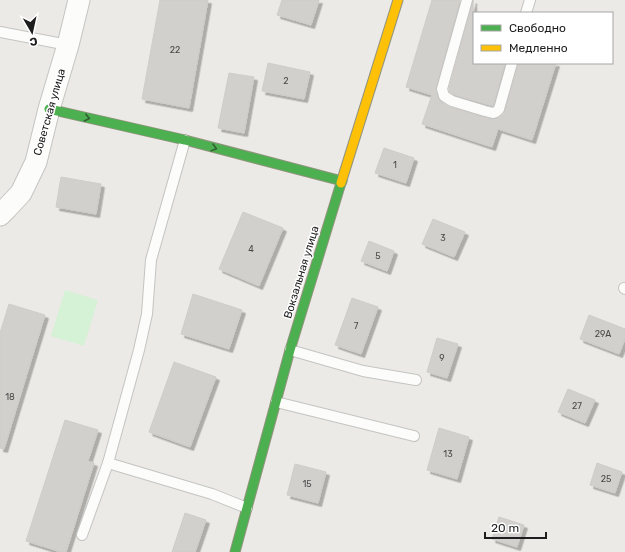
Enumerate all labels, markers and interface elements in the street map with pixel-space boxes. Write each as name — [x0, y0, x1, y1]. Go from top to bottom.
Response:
north arrow — [12, 12, 52, 52]
legend — [473, 12, 613, 64]
text: Свободно — [509, 21, 566, 35]
text: С — [28, 34, 38, 48]
text: Медленно — [509, 41, 568, 55]
house number: 22 — [170, 45, 180, 55]
street label: Советская улица — [31, 67, 68, 157]
house number: 2 — [283, 76, 289, 86]
one-way arrow — [84, 113, 91, 121]
one-way arrow — [211, 143, 217, 151]
house number: 1 — [393, 160, 397, 170]
street label: Вокзальная улица — [281, 224, 322, 320]
house number: 3 — [440, 233, 446, 243]
house number: 4 — [248, 244, 254, 254]
house number: 5 — [375, 251, 381, 261]
house number: 7 — [354, 321, 359, 331]
house number: 29А — [595, 329, 611, 339]
house number: 9 — [439, 353, 445, 363]
house number: 18 — [5, 392, 15, 402]
house number: 27 — [572, 401, 582, 411]
house number: 13 — [443, 449, 453, 459]
house number: 25 — [601, 474, 611, 484]
house number: 15 — [302, 479, 312, 489]
scale bar — [485, 514, 546, 540]
text: 20 m — [491, 521, 519, 535]

